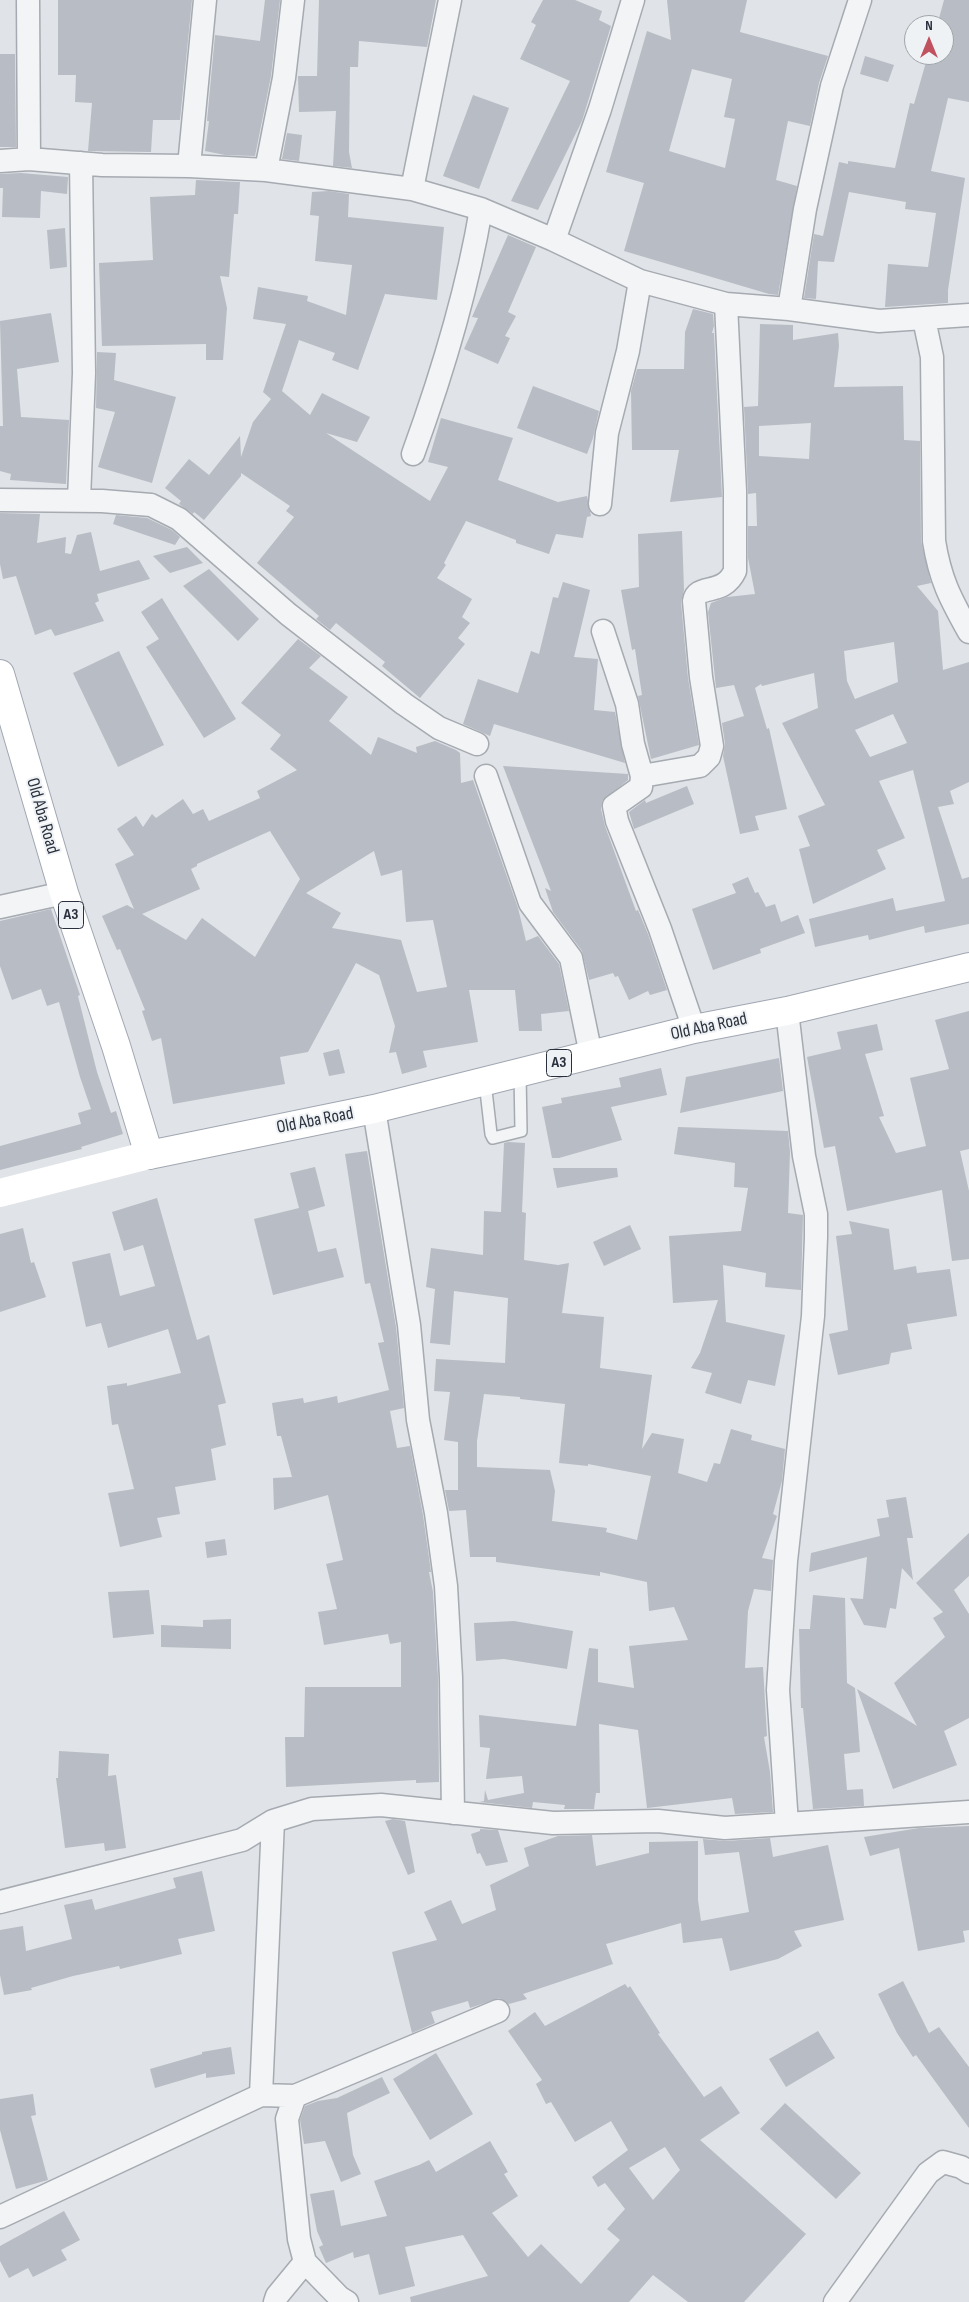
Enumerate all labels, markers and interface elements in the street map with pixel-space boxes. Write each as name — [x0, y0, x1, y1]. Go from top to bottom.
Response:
north arrow — [904, 15, 954, 65]
text: N — [925, 17, 933, 34]
street label: Old Aba Road — [21, 776, 63, 856]
road number: A3 — [58, 902, 84, 928]
street label: Old Aba Road — [669, 1008, 749, 1046]
road number: A3 — [546, 1050, 572, 1076]
street label: Old Aba Road — [275, 1103, 355, 1139]

